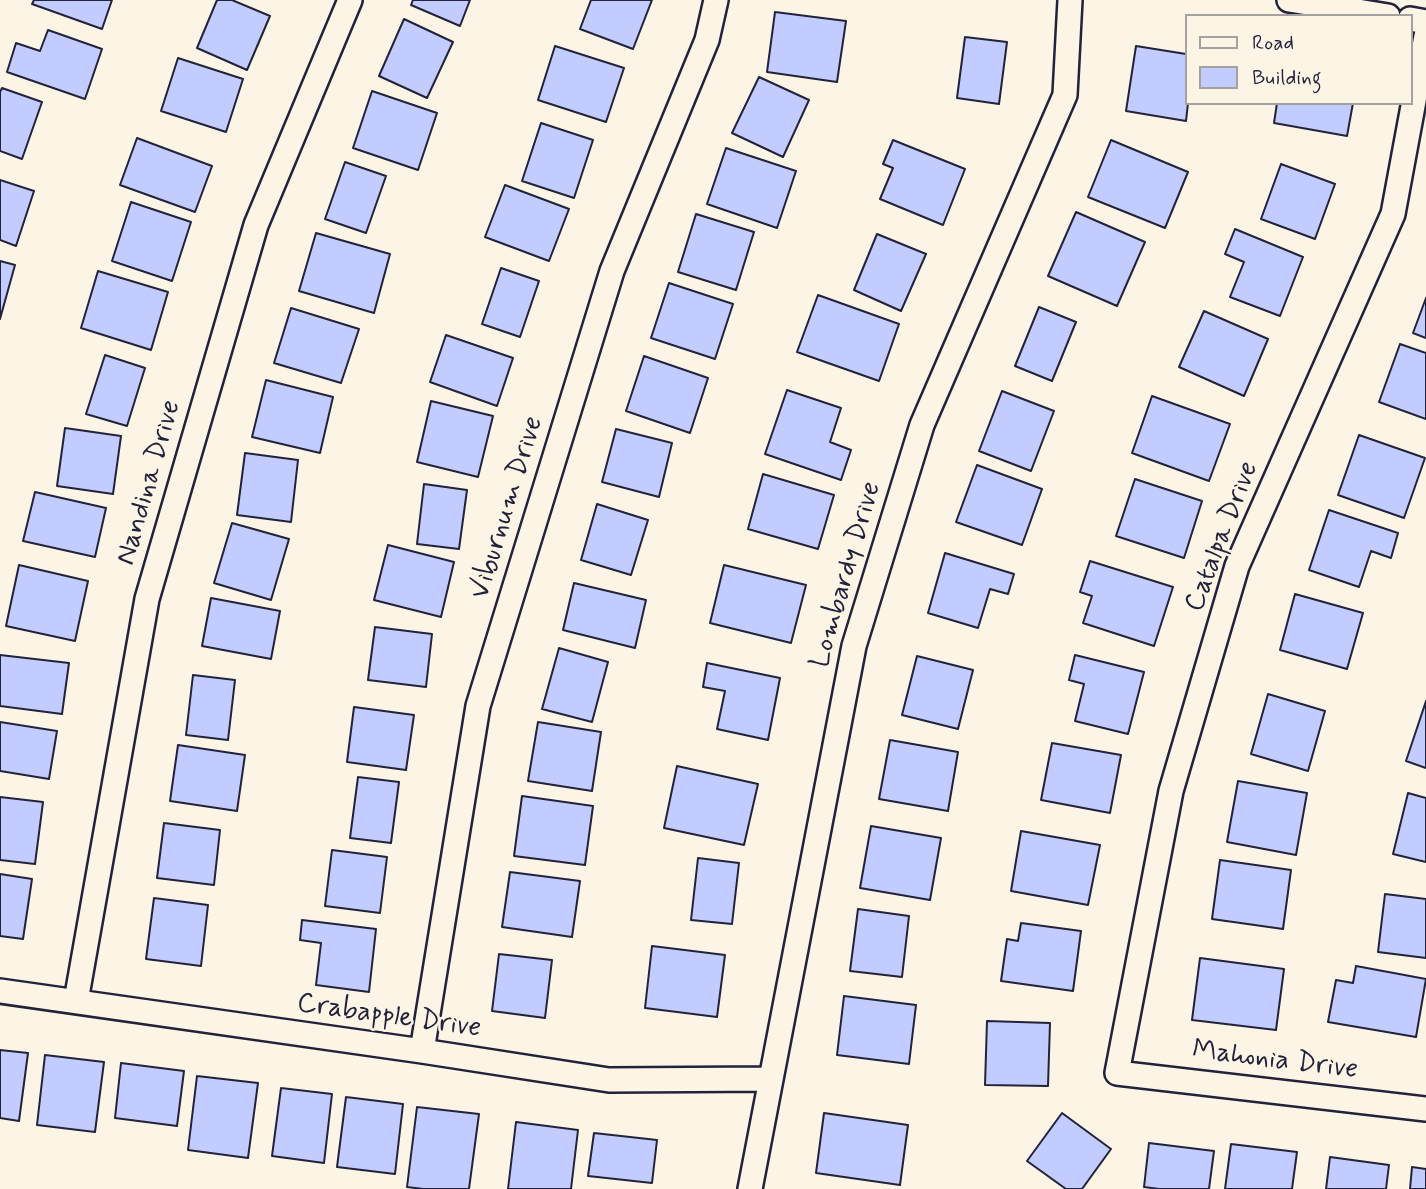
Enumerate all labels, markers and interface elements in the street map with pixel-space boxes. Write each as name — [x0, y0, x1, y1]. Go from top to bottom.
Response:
legend — [1184, 14, 1412, 105]
text: Road — [1252, 29, 1294, 57]
text: Building — [1252, 64, 1322, 92]
street label: Nandina Drive — [110, 397, 190, 569]
street label: Viburnum Drive — [464, 412, 552, 604]
street label: Catalpa Drive — [1179, 457, 1267, 617]
street label: Lombardy Drive — [804, 478, 890, 672]
street label: Crabapple Drive — [295, 987, 483, 1047]
street label: Mahonia Drive — [1190, 1034, 1360, 1088]

